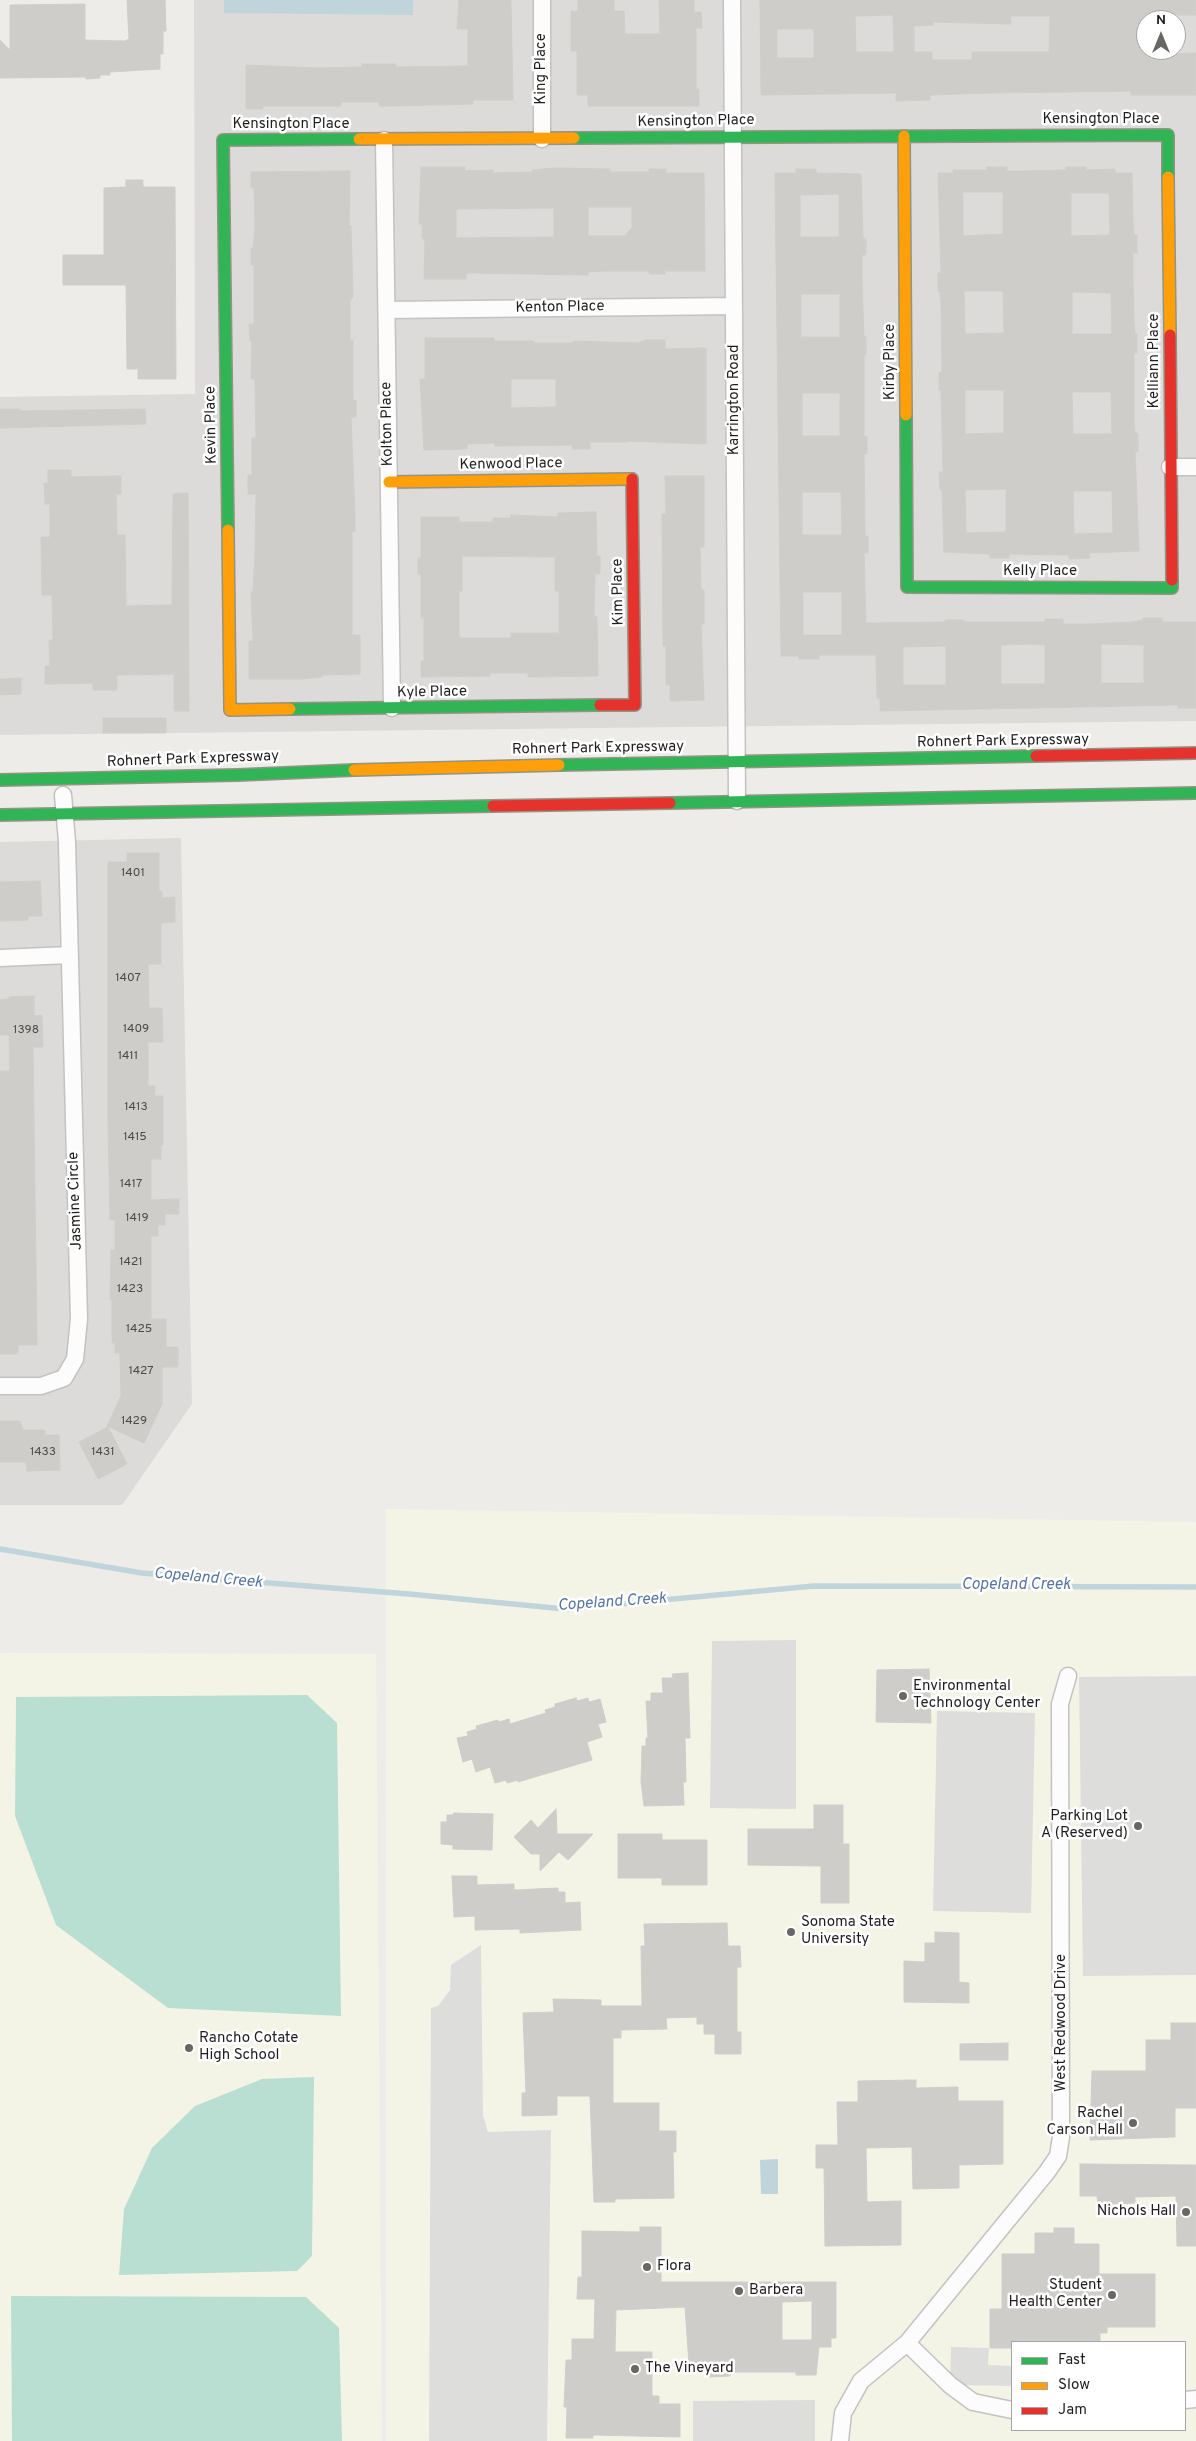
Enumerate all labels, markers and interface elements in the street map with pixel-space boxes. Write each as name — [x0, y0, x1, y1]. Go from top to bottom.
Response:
north arrow — [1136, 10, 1186, 60]
text: N — [1156, 12, 1166, 29]
street label: King Place — [533, 33, 551, 105]
street label: Kensington Place — [1042, 111, 1160, 129]
street label: Kensington Place — [637, 112, 755, 132]
street label: Kensington Place — [232, 116, 350, 134]
street label: Kenton Place — [515, 298, 605, 318]
street label: Kelliann Place — [1146, 313, 1164, 409]
street label: Kirby Place — [882, 324, 900, 400]
street label: Karrington Road — [726, 345, 744, 455]
street label: Kolton Place — [378, 381, 398, 467]
street label: Kevin Place — [202, 386, 222, 464]
street label: Kenwood Place — [459, 455, 563, 475]
street label: Kim Place — [609, 558, 629, 626]
street label: Kelly Place — [1003, 563, 1077, 581]
street label: Kyle Place — [397, 683, 467, 703]
street label: Rohnert Park Expressway — [917, 731, 1089, 753]
street label: Rohnert Park Expressway — [512, 738, 684, 760]
street label: Rohnert Park Expressway — [107, 748, 279, 772]
house number: 1401 — [121, 867, 145, 881]
house number: 1407 — [115, 972, 141, 986]
house number: 1409 — [123, 1023, 149, 1037]
house number: 1398 — [13, 1024, 39, 1038]
house number: 1411 — [118, 1050, 138, 1064]
house number: 1413 — [124, 1101, 148, 1115]
house number: 1415 — [123, 1131, 147, 1145]
street label: Jasmine Circle — [65, 1152, 87, 1250]
house number: 1417 — [120, 1178, 142, 1192]
house number: 1419 — [125, 1212, 149, 1226]
house number: 1421 — [119, 1256, 143, 1270]
house number: 1423 — [117, 1283, 143, 1297]
house number: 1425 — [126, 1323, 152, 1337]
house number: 1427 — [128, 1365, 154, 1379]
house number: 1429 — [121, 1415, 147, 1429]
house number: 1433 — [30, 1446, 56, 1460]
house number: 1431 — [91, 1446, 115, 1460]
water label: Copeland Creek — [153, 1565, 263, 1593]
water label: Copeland Creek — [962, 1576, 1070, 1596]
water label: Copeland Creek — [557, 1590, 667, 1616]
place label: Environmental Technology Center — [913, 1678, 1040, 1713]
marker: Environmental Technology Center — [897, 1690, 909, 1702]
place label: Parking Lot A (Reserved) — [1041, 1808, 1128, 1843]
marker: Parking Lot A (Reserved) — [1132, 1820, 1144, 1832]
place label: Sonoma State University — [801, 1914, 895, 1949]
marker: Sonoma State University — [785, 1926, 797, 1938]
street label: West Redwood Drive — [1053, 1954, 1071, 2092]
place label: Rancho Cotate High School — [199, 2030, 298, 2065]
marker: Rancho Cotate High School — [183, 2042, 195, 2054]
place label: Rachel Carson Hall — [1047, 2105, 1123, 2140]
marker: Rachel Carson Hall — [1127, 2117, 1139, 2129]
place label: Nichols Hall — [1097, 2203, 1176, 2221]
marker: Nichols Hall — [1180, 2206, 1192, 2218]
place label: Flora — [657, 2258, 691, 2276]
marker: Flora — [641, 2261, 653, 2273]
place label: Student Health Center — [1009, 2277, 1102, 2312]
place label: Barbera — [749, 2282, 803, 2300]
marker: Barbera — [733, 2285, 745, 2297]
marker: Student Health Center — [1106, 2289, 1118, 2301]
legend — [1011, 2341, 1186, 2431]
text: Fast — [1058, 2351, 1086, 2370]
place label: The Vineyard — [645, 2360, 734, 2378]
marker: The Vineyard — [629, 2363, 641, 2375]
text: Slow — [1058, 2376, 1090, 2395]
text: Jam — [1058, 2401, 1087, 2420]

